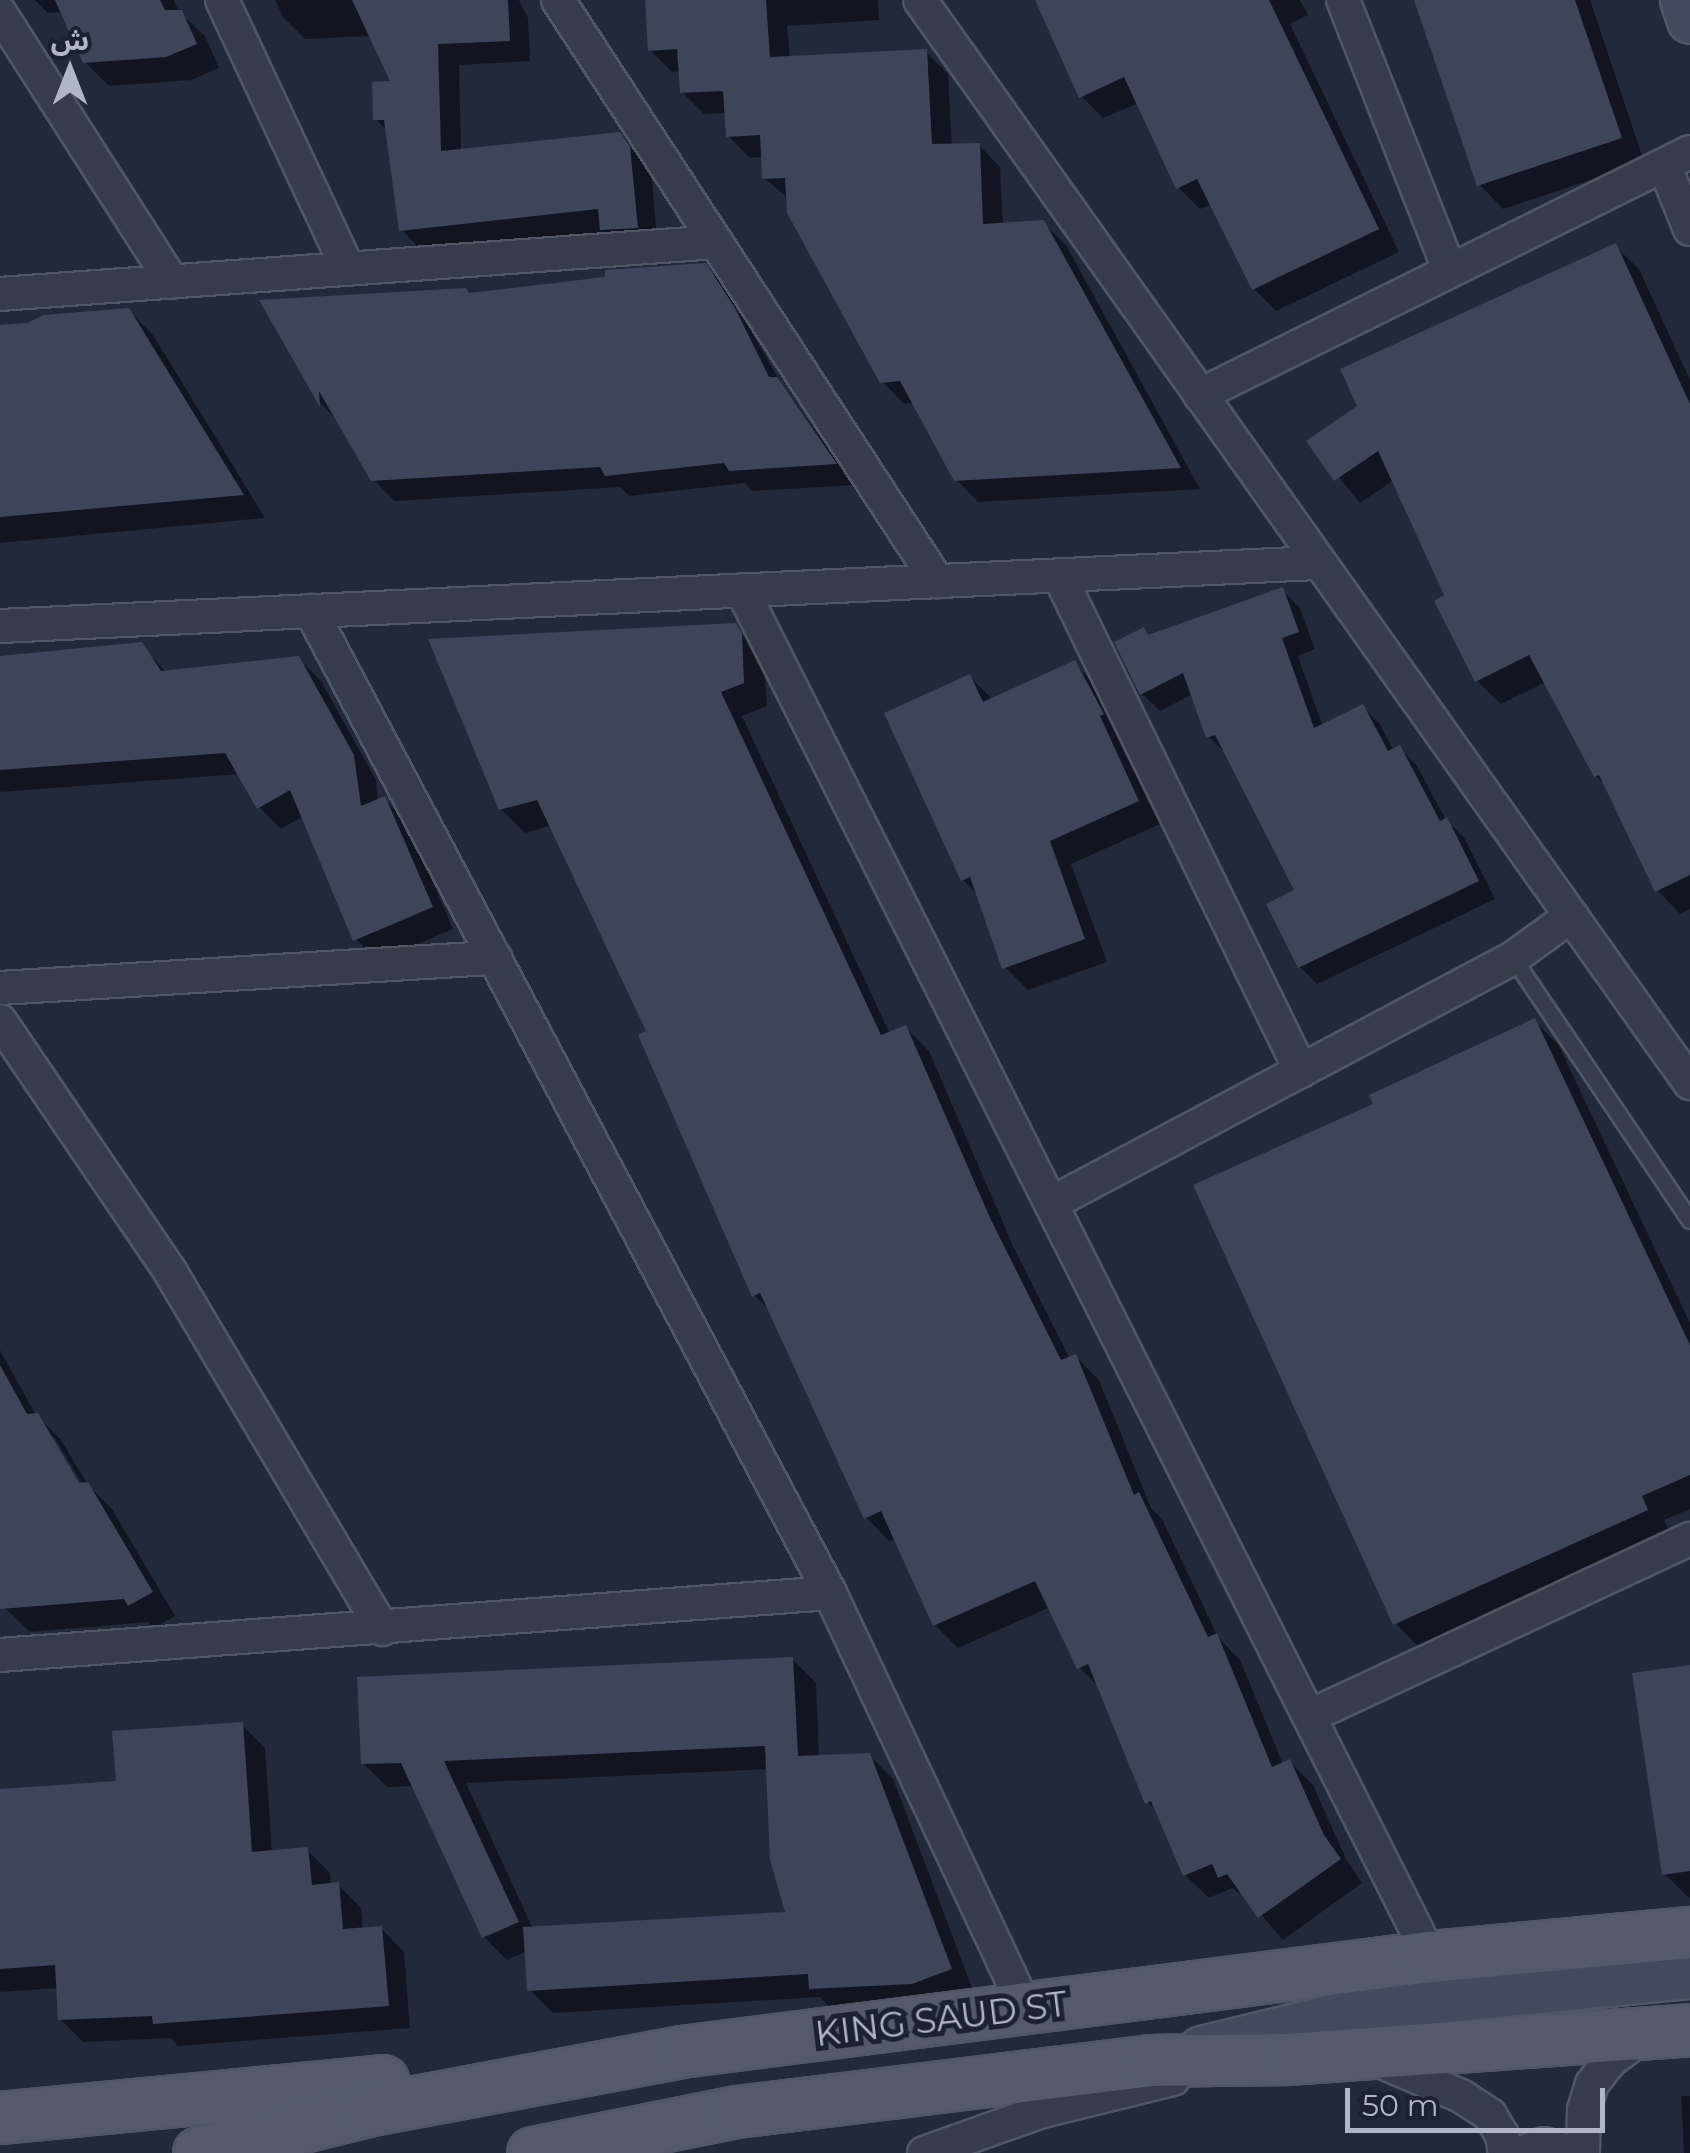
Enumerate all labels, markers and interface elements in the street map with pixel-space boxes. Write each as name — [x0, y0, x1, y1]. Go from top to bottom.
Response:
north arrow — [20, 20, 120, 120]
text: ش — [51, 23, 89, 57]
street label: KING SAUD ST — [813, 1983, 1069, 2055]
scale bar — [1350, 2068, 1610, 2130]
text: 50 m — [1362, 2087, 1439, 2124]

